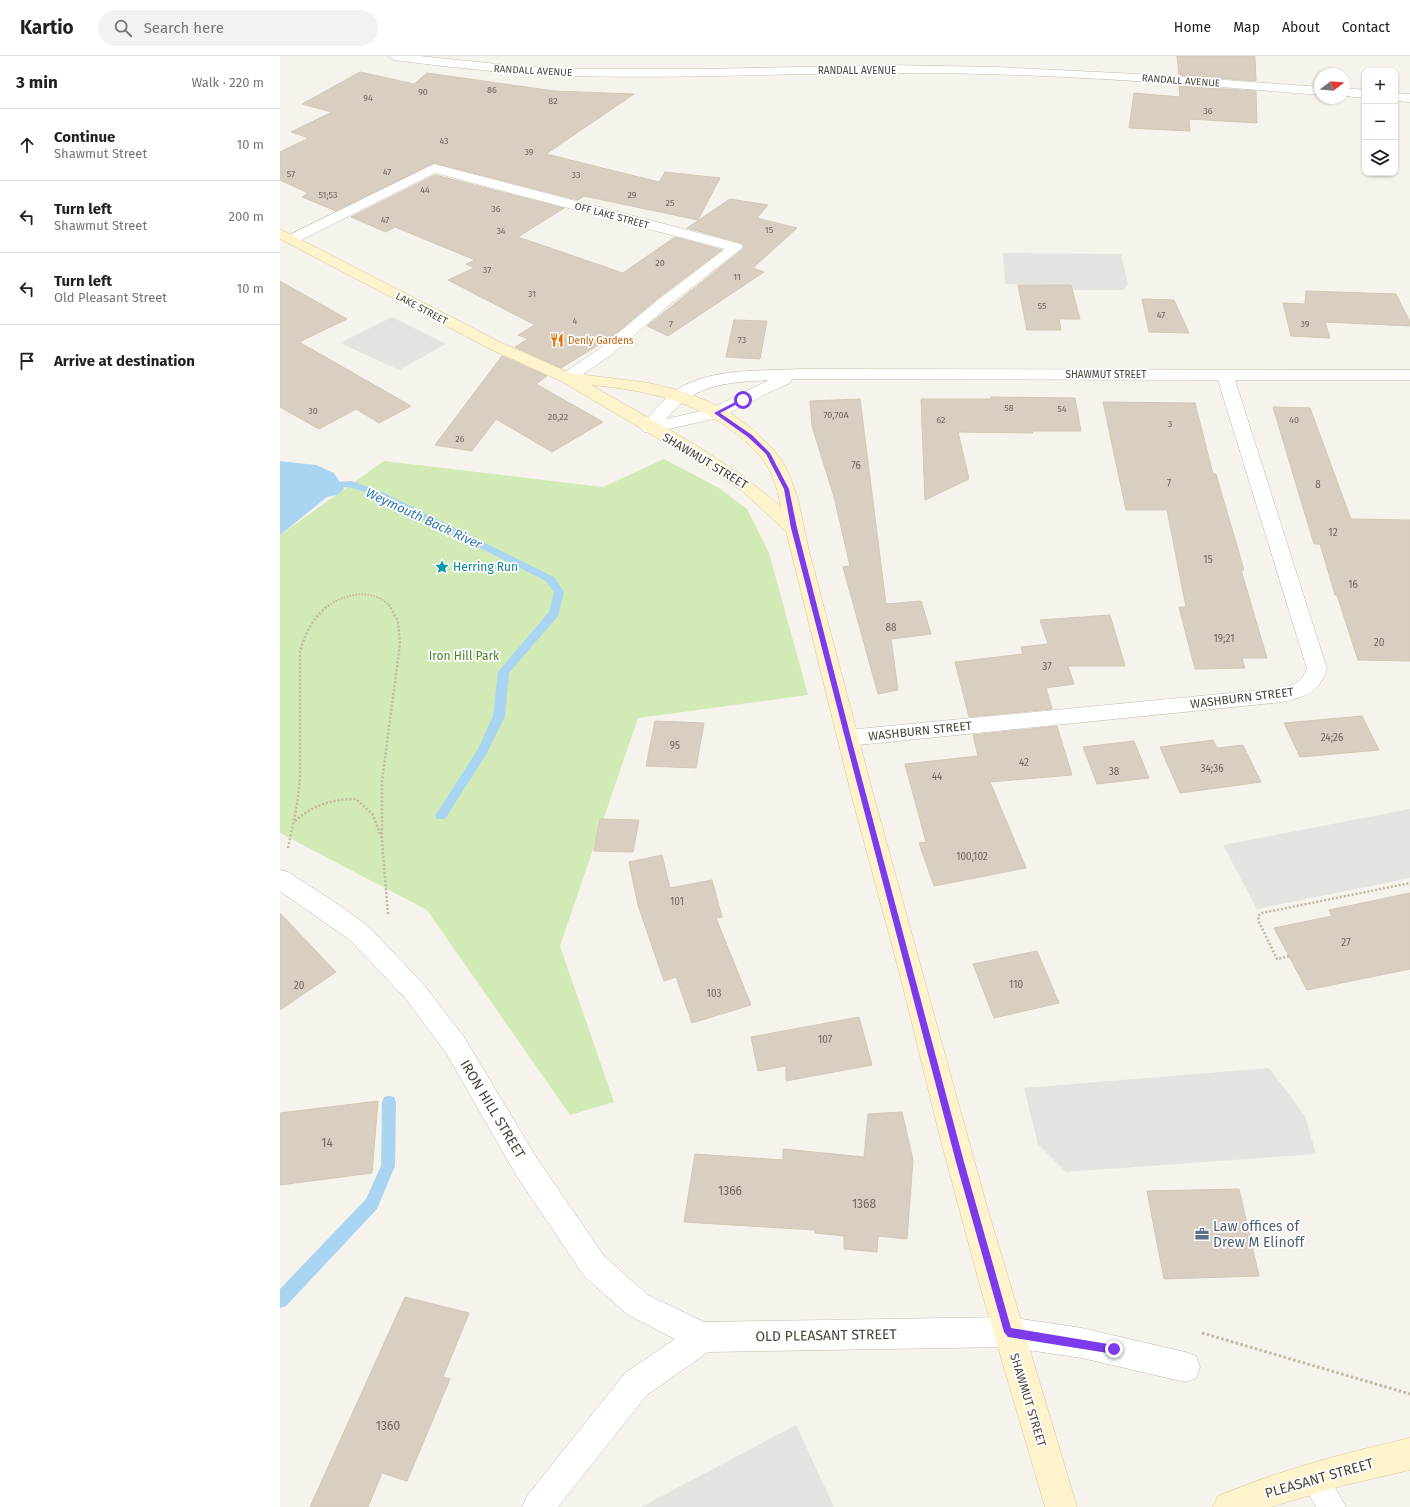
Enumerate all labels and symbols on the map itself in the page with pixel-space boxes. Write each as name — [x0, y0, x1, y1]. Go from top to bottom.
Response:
street label: RANDALL AVENUE — [493, 63, 573, 79]
street label: RANDALL AVENUE — [818, 65, 896, 77]
north arrow — [1314, 68, 1350, 104]
street label: RANDALL AVENUE — [1141, 72, 1221, 90]
house number: 86 — [487, 85, 497, 95]
house number: 90 — [418, 87, 428, 97]
house number: 94 — [363, 93, 373, 103]
house number: 82 — [548, 96, 558, 106]
house number: 36 — [1203, 106, 1213, 116]
house number: 43 — [439, 136, 449, 146]
house number: 39 — [524, 147, 534, 157]
house number: 47 — [383, 167, 391, 177]
house number: 57 — [287, 169, 295, 179]
house number: 33 — [572, 170, 580, 180]
house number: 44 — [420, 185, 430, 195]
house number: 51;53 — [318, 190, 338, 200]
house number: 29 — [627, 190, 637, 200]
house number: 25 — [666, 198, 675, 208]
street label: OFF LAKE STREET — [573, 200, 651, 232]
house number: 36 — [491, 204, 501, 214]
house number: 47 — [381, 215, 389, 225]
house number: 15 — [765, 225, 774, 235]
house number: 34 — [496, 226, 506, 236]
house number: 20 — [655, 258, 665, 268]
house number: 37 — [483, 265, 491, 275]
house number: 11 — [733, 272, 741, 282]
house number: 31 — [528, 289, 536, 299]
street label: LAKE STREET — [394, 290, 450, 328]
house number: 55 — [1038, 301, 1047, 311]
house number: 47 — [1157, 310, 1165, 320]
house number: 4 — [573, 316, 578, 326]
house number: 7 — [669, 319, 673, 329]
house number: 39 — [1300, 319, 1310, 329]
restaurant icon: Denly Gardens — [549, 332, 565, 348]
place label: Denly Gardens — [568, 335, 634, 347]
house number: 73 — [738, 335, 746, 345]
street label: SHAWMUT STREET — [1066, 369, 1147, 381]
route start — [734, 391, 752, 409]
house number: 58 — [1004, 403, 1014, 413]
house number: 54 — [1057, 404, 1067, 414]
house number: 30 — [308, 406, 318, 416]
house number: 70,70A — [823, 410, 849, 420]
house number: 20,22 — [548, 412, 568, 422]
house number: 62 — [936, 415, 946, 425]
house number: 40 — [1289, 415, 1299, 425]
house number: 3 — [1168, 419, 1172, 429]
street label: SHAWMUT STREET — [660, 430, 751, 492]
house number: 26 — [455, 434, 465, 444]
house number: 76 — [851, 460, 861, 472]
house number: 7 — [1167, 478, 1172, 490]
house number: 8 — [1315, 479, 1321, 491]
water label: Weymouth Back River — [363, 485, 485, 552]
house number: 12 — [1328, 527, 1338, 539]
house number: 15 — [1203, 554, 1213, 566]
place icon: Herring Run — [434, 559, 450, 575]
place label: Herring Run — [453, 560, 518, 574]
house number: 16 — [1348, 579, 1358, 591]
house number: 88 — [885, 622, 897, 634]
house number: 19;21 — [1213, 633, 1235, 645]
house number: 20 — [1374, 637, 1385, 649]
park label: Iron Hill Park — [429, 649, 500, 663]
house number: 37 — [1042, 661, 1052, 673]
street label: WASHBURN STREET — [1189, 685, 1295, 711]
street label: WASHBURN STREET — [867, 719, 973, 743]
house number: 24;26 — [1321, 732, 1343, 744]
house number: 95 — [670, 740, 680, 752]
house number: 42 — [1019, 757, 1029, 769]
house number: 34;36 — [1200, 763, 1224, 775]
house number: 38 — [1109, 766, 1120, 778]
house number: 44 — [932, 771, 943, 783]
house number: 100,102 — [956, 851, 988, 863]
house number: 101 — [670, 896, 684, 908]
house number: 27 — [1341, 937, 1351, 949]
house number: 110 — [1009, 979, 1023, 991]
house number: 20 — [294, 980, 305, 992]
house number: 103 — [707, 988, 721, 1000]
house number: 107 — [818, 1034, 833, 1046]
street label: IRON HILL STREET — [456, 1057, 529, 1162]
house number: 14 — [321, 1136, 333, 1150]
house number: 1366 — [718, 1184, 742, 1198]
house number: 1368 — [852, 1197, 876, 1211]
place label: Law offices of Drew M Elinoff — [1213, 1218, 1305, 1251]
office icon: Law offices of Drew M Elinoff — [1194, 1226, 1210, 1242]
street label: OLD PLEASANT STREET — [755, 1326, 898, 1345]
route end — [1105, 1340, 1123, 1358]
street label: SHAWMUT STREET — [1007, 1352, 1049, 1449]
house number: 1360 — [376, 1419, 400, 1433]
street label: PLEASANT STREET — [1263, 1455, 1376, 1502]

